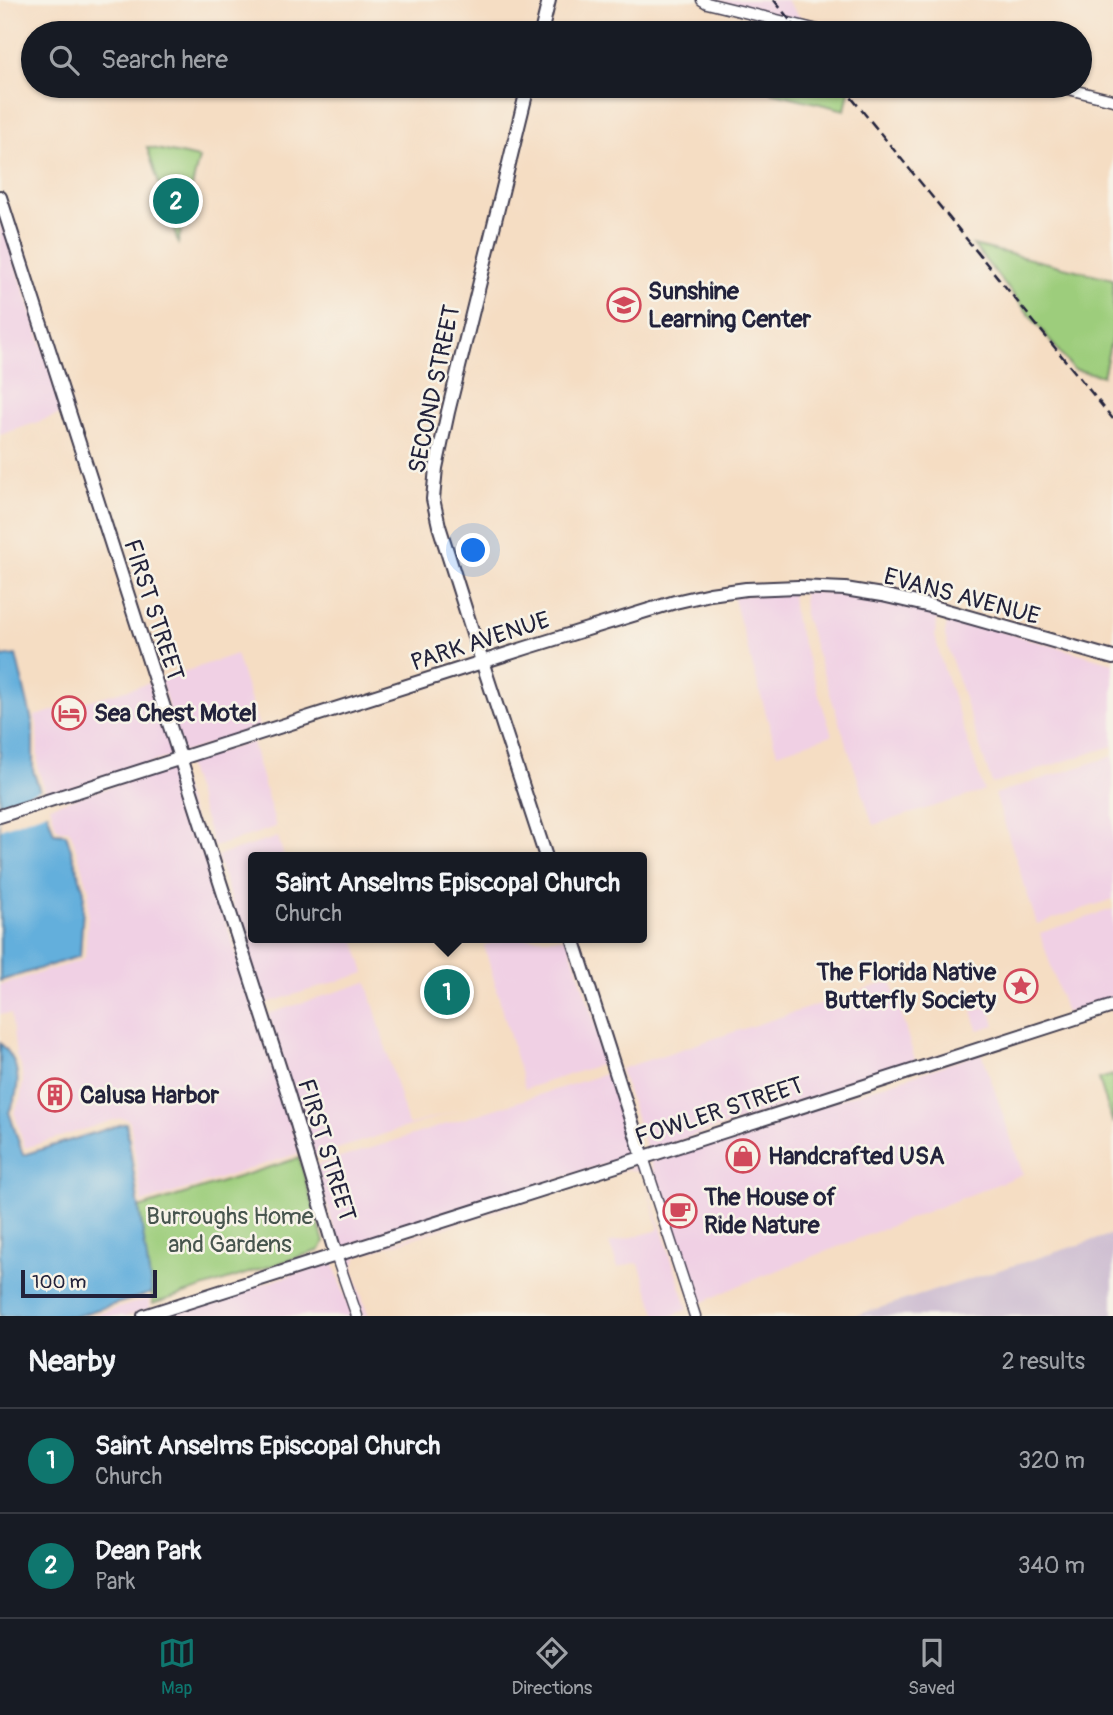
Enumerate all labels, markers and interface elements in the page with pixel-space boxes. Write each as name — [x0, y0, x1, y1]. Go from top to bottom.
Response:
search box — [21, 21, 1092, 98]
icon: search — [45, 41, 83, 79]
text: Search here — [101, 44, 228, 76]
pin: 2 — [153, 175, 199, 227]
place label: Sunshine Learning Center — [648, 277, 812, 334]
school or university icon: Sunshine Learning Center — [605, 286, 643, 324]
street label: SECOND STREET — [402, 302, 467, 476]
your location — [456, 533, 490, 567]
street label: FIRST STREET — [117, 536, 190, 685]
street label: EVANS AVENUE — [881, 562, 1043, 631]
street label: PARK AVENUE — [407, 605, 553, 678]
hotel icon: Sea Chest Motel — [50, 694, 88, 732]
place label: Sea Chest Motel — [94, 699, 257, 728]
popup — [248, 852, 647, 943]
text: Saint Anselms Episcopal Church — [275, 867, 620, 899]
text: Church — [275, 899, 342, 928]
place label: The Florida Native Butterfly Society — [815, 958, 997, 1015]
pin: 1 — [424, 966, 470, 1018]
place icon: The Florida Native Butterfly Society — [1002, 967, 1040, 1005]
street label: FOWLER STREET — [632, 1071, 807, 1152]
building icon: Calusa Harbor — [36, 1076, 74, 1114]
street label: FIRST STREET — [291, 1076, 362, 1225]
place label: Calusa Harbor — [80, 1081, 219, 1110]
shop icon: Handcrafted USA — [724, 1137, 762, 1175]
place label: Handcrafted USA — [768, 1142, 945, 1171]
place label: The House of Ride Nature — [703, 1183, 836, 1240]
cafe icon: The House of Ride Nature — [661, 1192, 699, 1230]
park label: Burroughs Home and Gardens — [146, 1202, 314, 1259]
scale bar — [21, 1267, 158, 1299]
text: 100 m — [32, 1270, 86, 1294]
text: Nearby — [28, 1343, 115, 1380]
text: 2 results — [1002, 1347, 1085, 1376]
text: Saint Anselms Episcopal Church — [95, 1430, 441, 1462]
text: 1 — [47, 1446, 56, 1475]
text: 320 m — [1018, 1446, 1085, 1475]
text: Church — [95, 1462, 162, 1491]
text: Dean Park — [95, 1535, 201, 1567]
text: 2 — [45, 1551, 57, 1580]
text: 340 m — [1018, 1551, 1085, 1580]
text: Park — [95, 1567, 135, 1596]
tab: Map — [158, 1634, 196, 1700]
tab: Directions — [512, 1634, 592, 1700]
tab: Saved — [908, 1634, 955, 1700]

